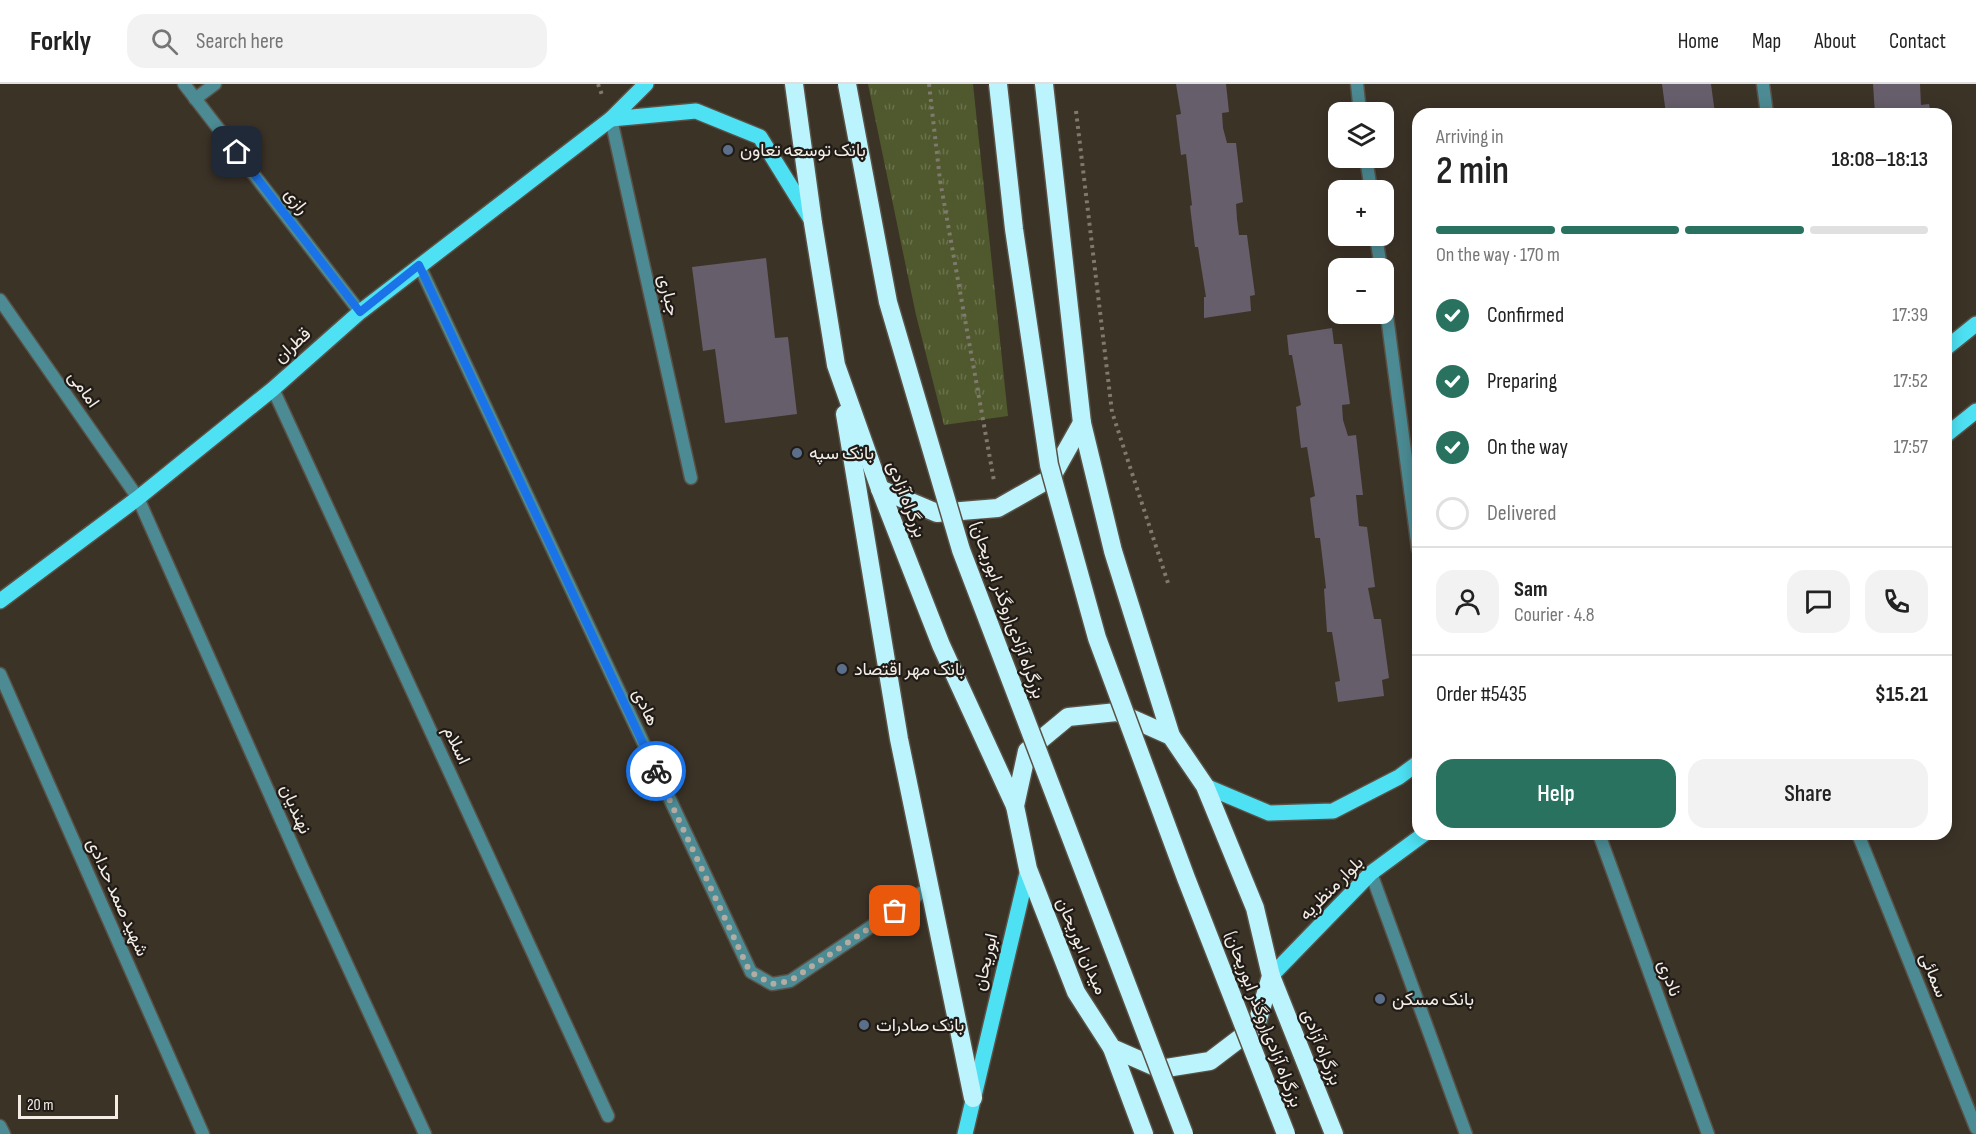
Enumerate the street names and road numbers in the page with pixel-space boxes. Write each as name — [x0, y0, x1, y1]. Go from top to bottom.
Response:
street label: رازی — [280, 184, 313, 219]
street label: جباری — [654, 272, 683, 318]
street label: قطران — [270, 323, 315, 367]
street label: امامی — [63, 367, 104, 412]
street label: بزرگراه آزادی — [882, 458, 931, 540]
street label: بزرگراه آزادی(روگذر ابوریحان) — [966, 519, 1049, 702]
street label: هادی — [628, 685, 663, 729]
street label: اسلام — [438, 723, 474, 768]
street label: نهندیان — [275, 781, 316, 837]
street label: شهید صمد حدادی — [82, 835, 153, 960]
street label: بلوار منظریه — [1295, 852, 1368, 925]
street label: میدان ابوریحان — [1052, 895, 1111, 998]
street label: بزرگراه آزادی(روگذر ابوریحان) — [1220, 928, 1307, 1110]
street label: ابوریحان — [969, 931, 1002, 993]
street label: سمائی — [1915, 950, 1952, 1001]
street label: نادری — [1653, 957, 1686, 999]
street label: بزرگراه آزادی — [1297, 1006, 1346, 1088]

